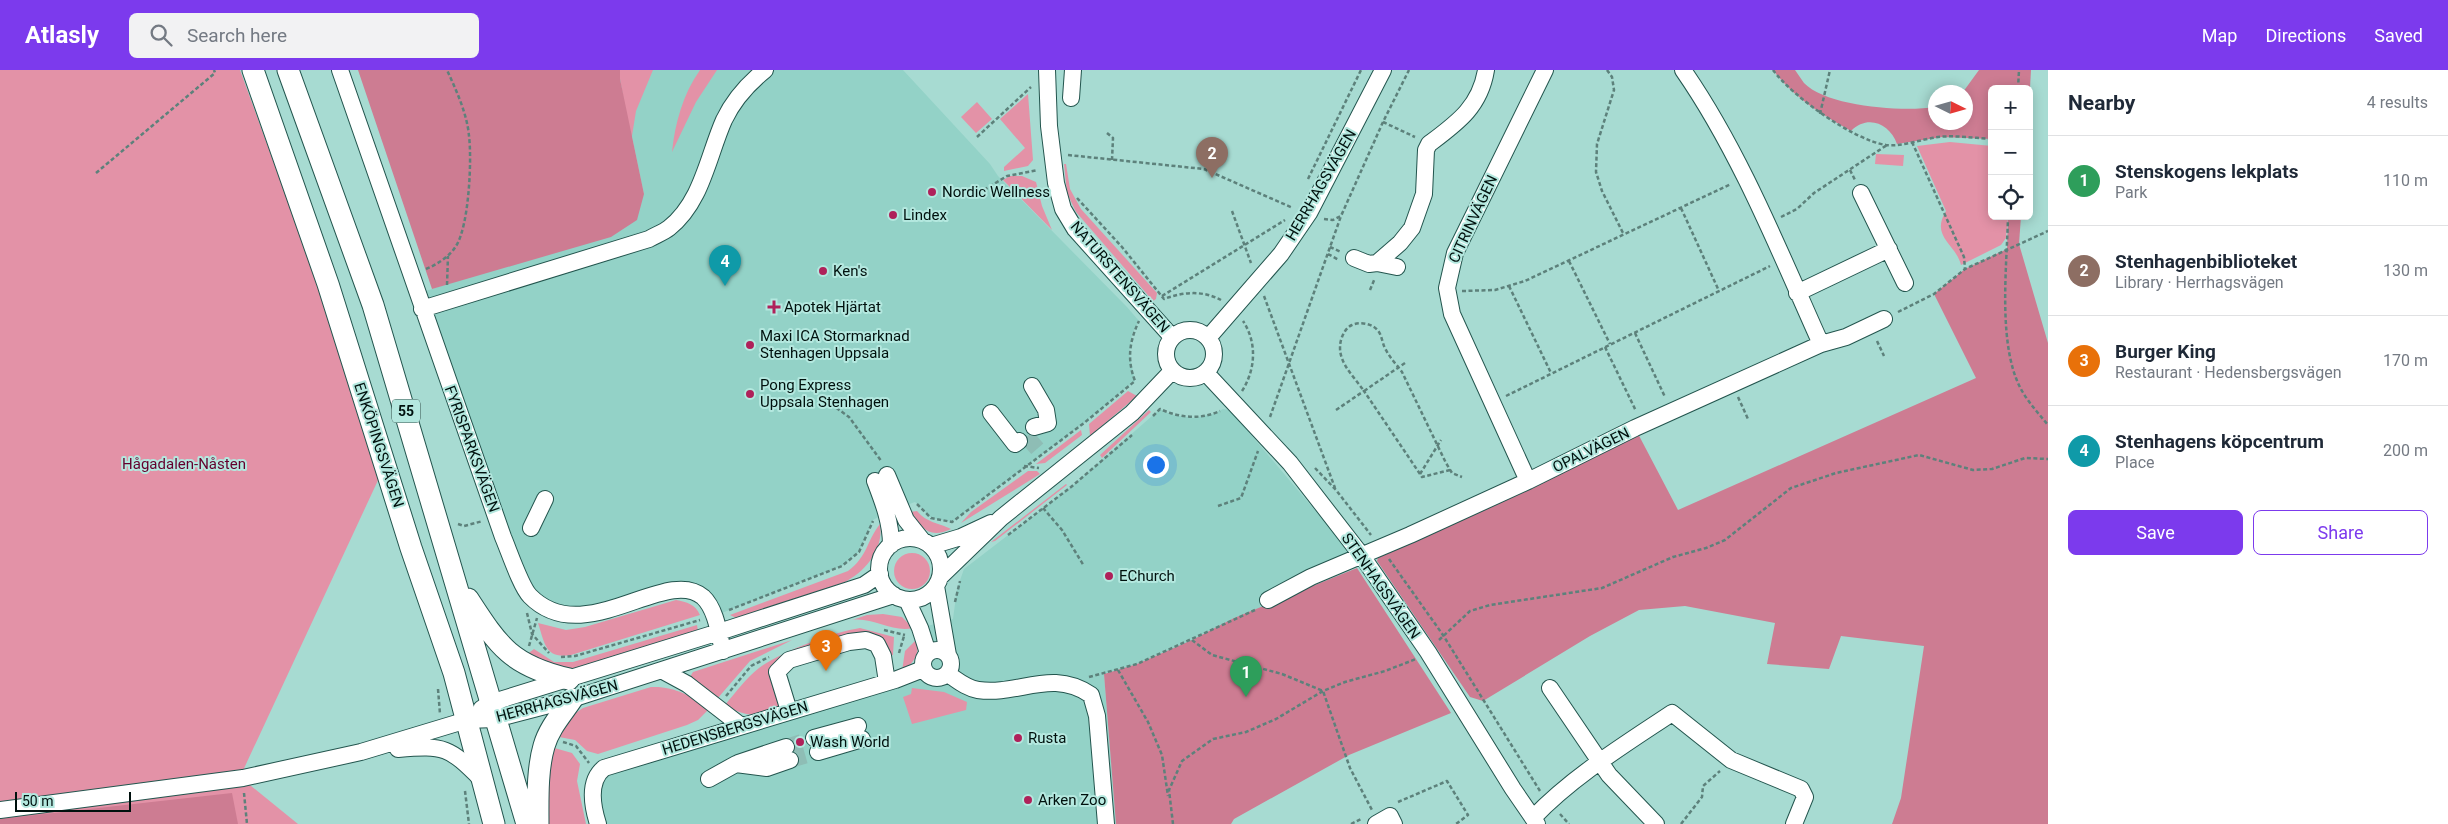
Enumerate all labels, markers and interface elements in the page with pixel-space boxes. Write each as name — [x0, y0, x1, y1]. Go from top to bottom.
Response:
search box — [129, 13, 479, 58]
text: Atlasly — [25, 21, 99, 49]
icon: search — [147, 21, 175, 49]
text: Search here — [187, 24, 287, 47]
text: Map — [2202, 25, 2237, 46]
text: Directions — [2265, 25, 2346, 46]
text: Saved — [2374, 25, 2423, 46]
north arrow — [1928, 85, 1973, 130]
map controls — [1988, 85, 2033, 220]
button: + — [1988, 85, 2033, 130]
text: Nearby — [2068, 91, 2135, 115]
text: 4 results — [2367, 93, 2428, 112]
street label: HERRHAGSVÄGEN — [1282, 126, 1360, 244]
button: − — [1988, 130, 2033, 175]
pin: 2 — [1196, 137, 1228, 178]
text: Stenskogens lekplats — [2115, 160, 2298, 183]
text: 1 — [2079, 171, 2089, 190]
text: 110 m — [2383, 171, 2428, 190]
street label: CITRINVÄGEN — [1445, 172, 1501, 266]
button: locate — [1988, 175, 2033, 220]
place label: Nordic Wellness — [942, 183, 1050, 201]
text: Park — [2115, 183, 2147, 202]
marker: Nordic Wellness — [926, 186, 938, 198]
place label: Lindex — [903, 206, 947, 224]
marker: Lindex — [887, 209, 899, 221]
street label: NATURSTENSVÄGEN — [1067, 218, 1173, 336]
pin: 4 — [709, 245, 741, 286]
text: Stenhagenbiblioteket — [2115, 250, 2297, 273]
text: 2 — [2079, 261, 2089, 280]
text: 130 m — [2383, 261, 2428, 280]
place label: Ken's — [833, 262, 867, 280]
marker: Ken's — [817, 265, 829, 277]
text: Library · Herrhagsvägen — [2115, 273, 2284, 292]
place label: Apotek Hjärtat — [784, 298, 881, 316]
marker: Apotek Hjärtat — [768, 301, 780, 313]
place label: Maxi ICA Stormarknad Stenhagen Uppsala — [760, 327, 910, 362]
marker: Maxi ICA Stormarknad Stenhagen Uppsala — [744, 339, 756, 351]
text: Burger King — [2115, 340, 2216, 363]
text: 3 — [2079, 351, 2089, 370]
text: 170 m — [2383, 351, 2428, 370]
text: Restaurant · Hedensbergsvägen — [2115, 363, 2341, 382]
place label: Pong Express Uppsala Stenhagen — [760, 376, 889, 411]
street label: ENKÖPINGSVÄGEN — [350, 380, 408, 510]
street label: FYRISPARKSVÄGEN — [441, 383, 503, 515]
marker: Pong Express Uppsala Stenhagen — [744, 388, 756, 400]
road number: 55 — [392, 400, 420, 422]
street label: OPALVÄGEN — [1550, 424, 1632, 476]
text: Stenhagens köpcentrum — [2115, 430, 2324, 453]
text: 4 — [2079, 441, 2089, 460]
text: 200 m — [2383, 441, 2428, 460]
your location — [1143, 452, 1169, 478]
text: Place — [2115, 453, 2155, 472]
park label: Hågadalen-Nåsten — [122, 455, 246, 473]
button: Save — [2068, 510, 2243, 555]
button: Share — [2253, 510, 2428, 555]
street label: STENHAGSVÄGEN — [1338, 530, 1424, 642]
place label: EChurch — [1119, 567, 1175, 585]
marker: EChurch — [1103, 570, 1115, 582]
pin: 3 — [810, 630, 842, 671]
pin: 1 — [1230, 656, 1262, 697]
street label: HERRHAGSVÄGEN — [494, 676, 620, 726]
street label: HEDENSBERGSVÄGEN — [660, 697, 810, 759]
place label: Rusta — [1028, 729, 1066, 747]
marker: Rusta — [1012, 732, 1024, 744]
place label: Wash World — [810, 733, 890, 751]
marker: Wash World — [794, 736, 806, 748]
scale bar — [15, 789, 131, 812]
place label: Arken Zoo — [1038, 791, 1106, 809]
text: 50 m — [22, 793, 54, 809]
marker: Arken Zoo — [1022, 794, 1034, 806]

